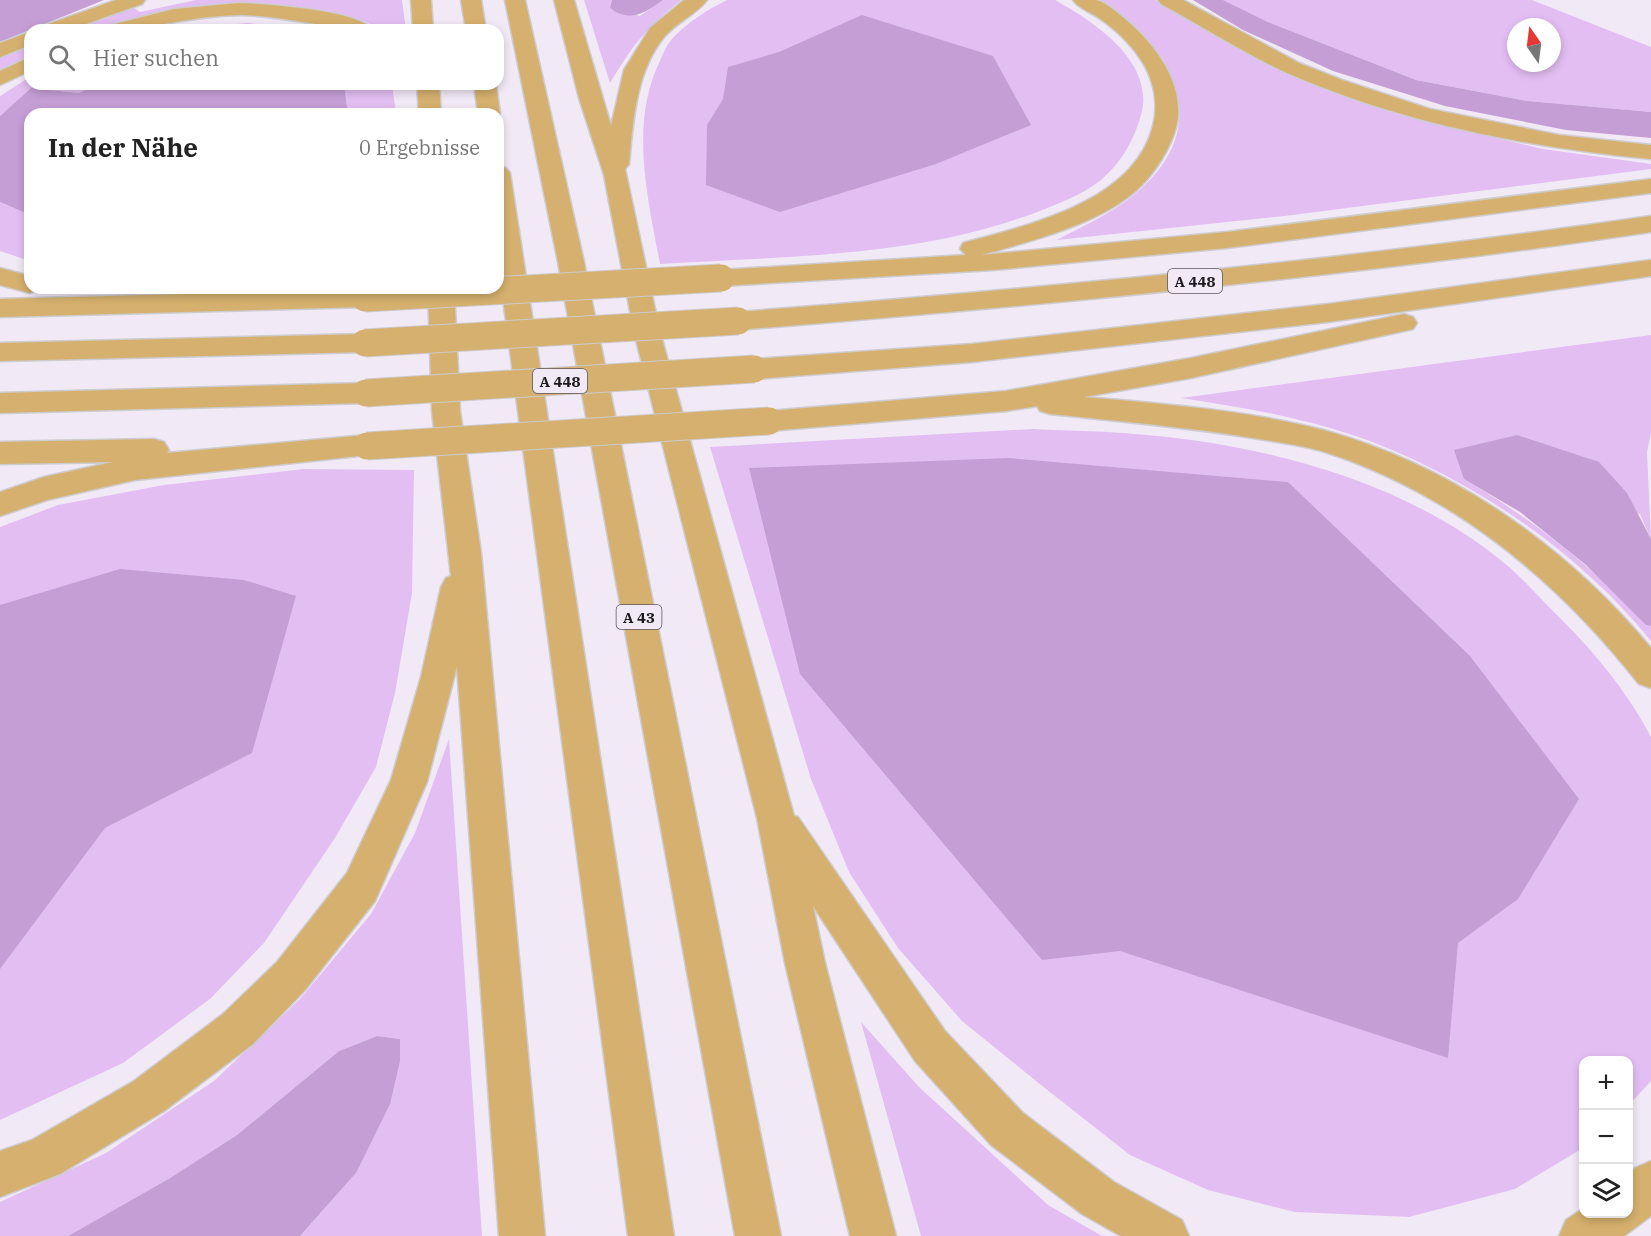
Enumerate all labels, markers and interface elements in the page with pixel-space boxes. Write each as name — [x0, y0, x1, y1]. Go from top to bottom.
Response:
north arrow — [1507, 18, 1561, 72]
search box — [24, 24, 504, 90]
icon: search — [45, 41, 78, 74]
text: Hier suchen — [93, 43, 219, 72]
text: In der Nähe — [48, 130, 198, 164]
text: 0 Ergebnisse — [359, 134, 480, 161]
road number: A 448 — [1168, 269, 1222, 293]
road number: A 448 — [533, 369, 587, 393]
road number: A 43 — [616, 605, 662, 629]
map controls — [1579, 1056, 1633, 1218]
button: + — [1579, 1056, 1633, 1110]
button: − — [1579, 1110, 1633, 1164]
button: layers — [1579, 1164, 1633, 1218]

